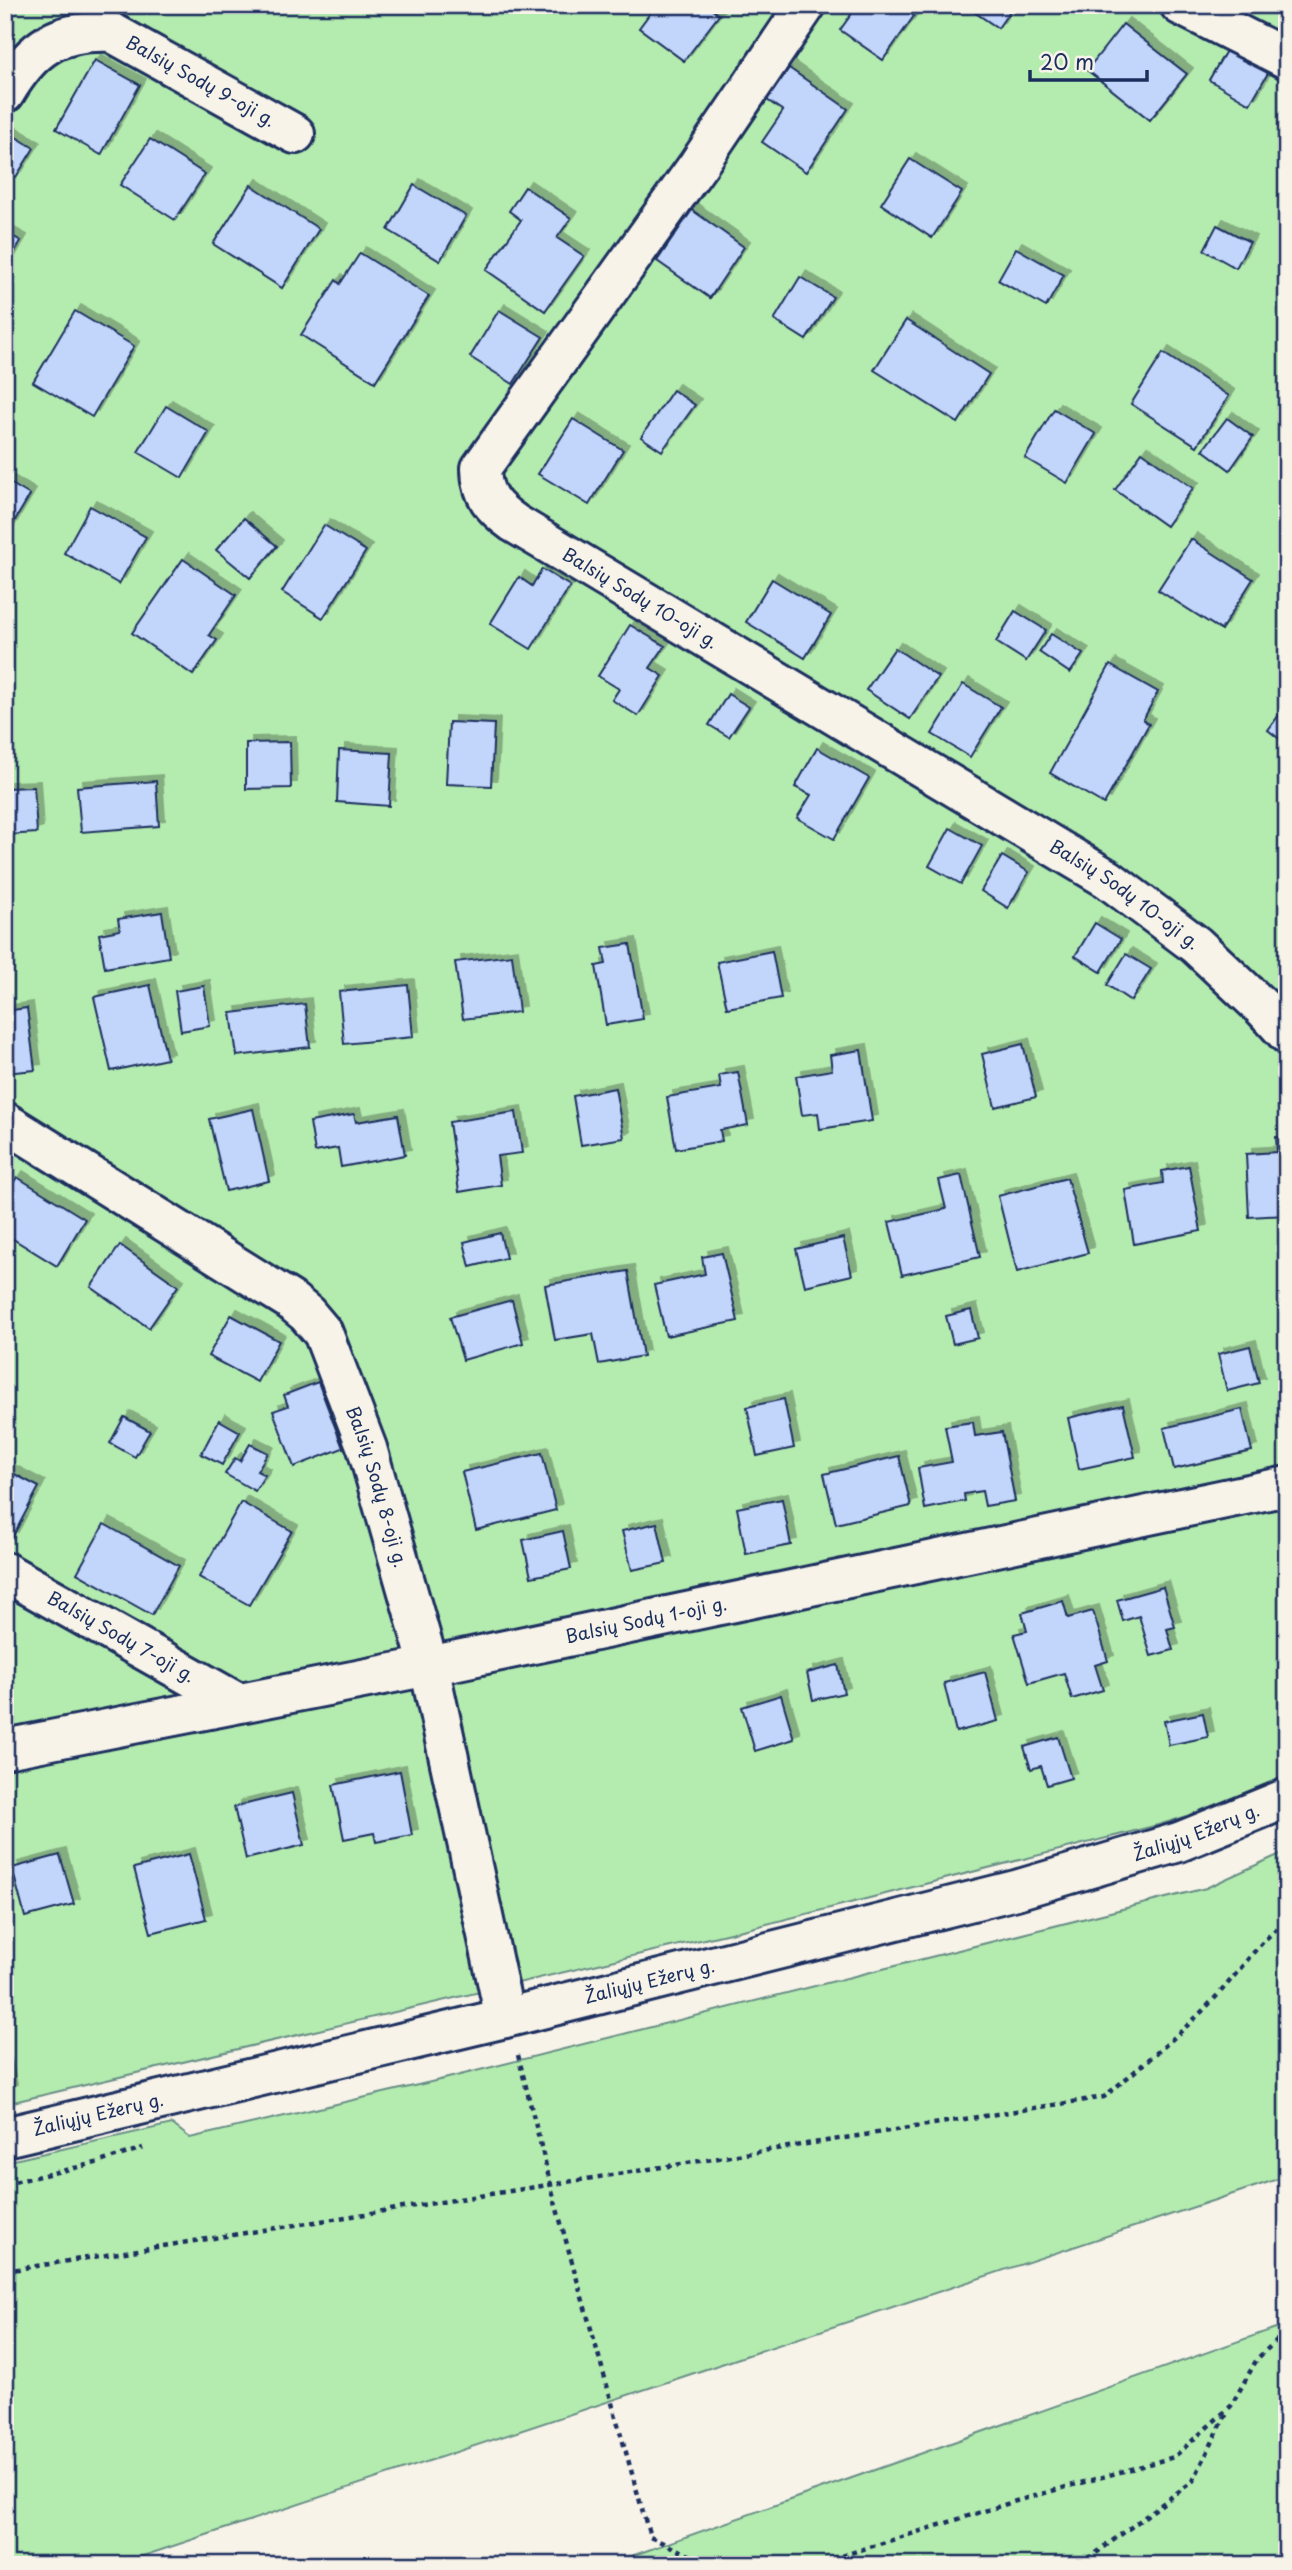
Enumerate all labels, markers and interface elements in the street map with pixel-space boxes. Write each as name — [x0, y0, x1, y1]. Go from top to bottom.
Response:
street label: Balsių Sodų 9-oji g. — [121, 28, 281, 133]
scale bar — [1030, 38, 1147, 82]
text: 20 m — [1040, 45, 1094, 77]
street label: Balsių Sodų 10-oji g. — [558, 540, 724, 655]
street label: Balsių Sodų 10-oji g. — [1045, 832, 1206, 955]
street label: Balsių Sodų 8-oji g. — [340, 1402, 415, 1570]
street label: Balsių Sodų 7-oji g. — [43, 1583, 201, 1688]
street label: Balsių Sodų 1-oji g. — [563, 1589, 729, 1649]
street label: Žaliųjų Ežerų g. — [1129, 1796, 1263, 1867]
street label: Žaliųjų Ežerų g. — [581, 1951, 717, 2010]
street label: Žaliųjų Ežerų g. — [30, 2085, 166, 2142]

